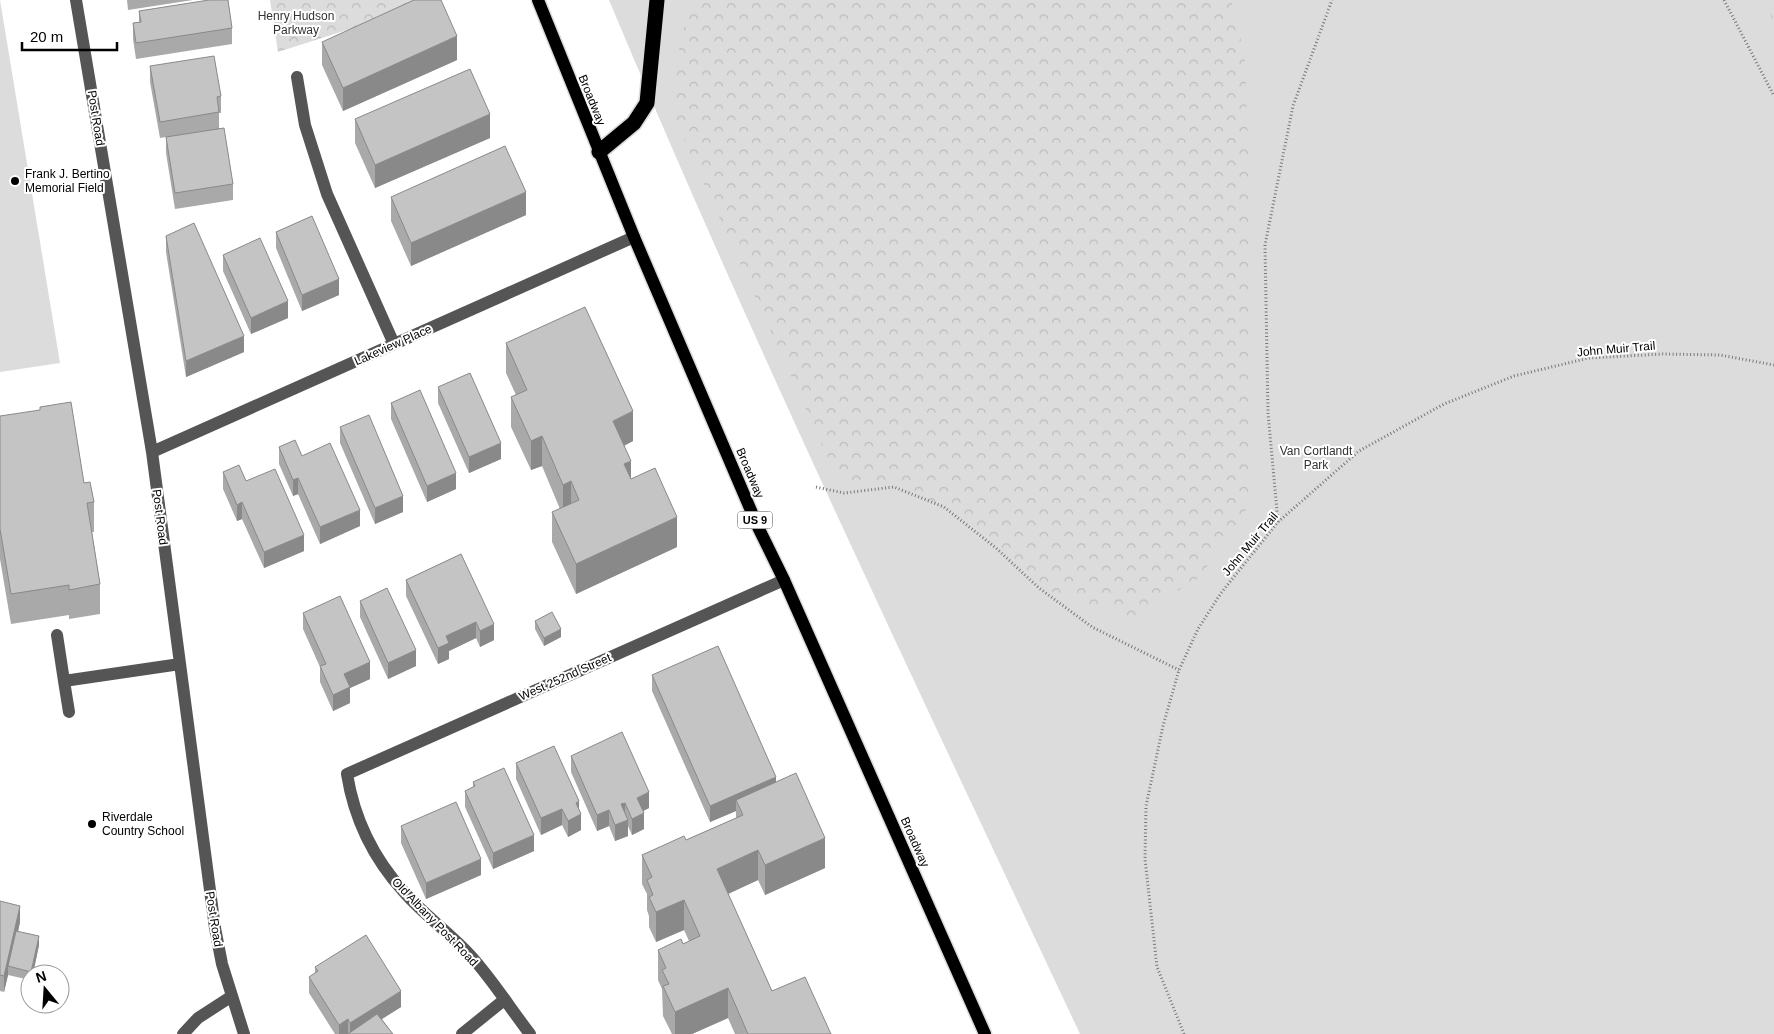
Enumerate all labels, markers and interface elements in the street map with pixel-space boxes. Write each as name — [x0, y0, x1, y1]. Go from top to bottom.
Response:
park label: Henry Hudson Parkway — [258, 9, 334, 37]
scale bar — [22, 20, 118, 52]
text: 20 m — [30, 28, 63, 45]
street label: Broadway — [576, 73, 608, 127]
street label: Post Road — [85, 89, 107, 147]
place label: Frank J. Bertino Memorial Field — [25, 167, 110, 195]
marker: Frank J. Bertino Memorial Field — [9, 175, 21, 187]
street label: Lakeview Place — [352, 322, 434, 368]
street label: John Muir Trail — [1576, 339, 1656, 359]
park label: Van Cortlandt Park — [1280, 444, 1353, 472]
street label: Broadway — [733, 446, 767, 500]
street label: Post Road — [150, 488, 170, 546]
street label: John Muir Trail — [1219, 509, 1281, 579]
road number: US 9 — [738, 512, 772, 528]
street label: West 252nd Street — [517, 650, 614, 704]
place label: Riverdale Country School — [102, 810, 184, 838]
street label: Broadway — [898, 815, 932, 869]
marker: Riverdale Country School — [86, 818, 98, 830]
street label: Old Albany Post Road — [389, 875, 481, 969]
street label: Post Road — [203, 890, 225, 948]
north arrow — [20, 964, 70, 1014]
text: N — [34, 967, 48, 986]

